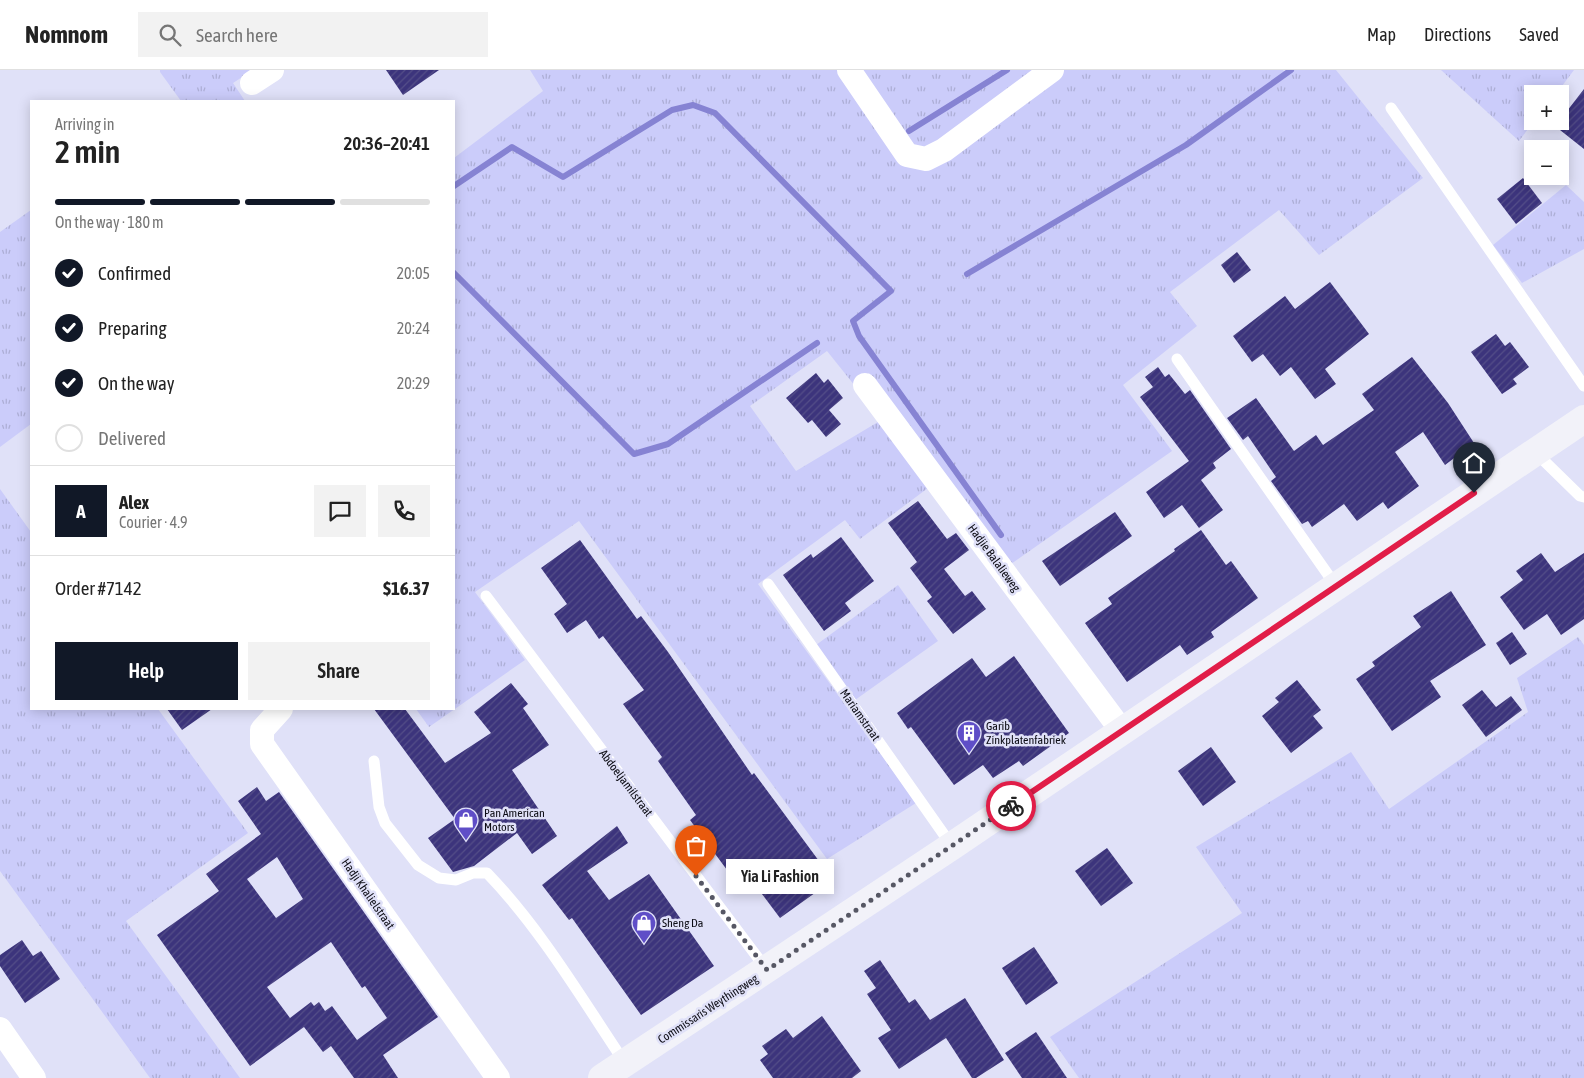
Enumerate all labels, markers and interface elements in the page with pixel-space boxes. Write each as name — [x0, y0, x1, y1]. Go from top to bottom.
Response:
search box — [138, 12, 488, 57]
text: Nomnom — [25, 21, 108, 48]
icon: search — [156, 21, 184, 49]
text: Search here — [196, 24, 278, 46]
text: Map — [1367, 24, 1396, 45]
text: Directions — [1424, 24, 1491, 45]
text: Saved — [1519, 24, 1559, 45]
map controls — [1524, 85, 1569, 185]
button: + — [1524, 85, 1569, 130]
text: Arriving in — [55, 115, 115, 133]
text: 20:36–20:41 — [343, 132, 430, 154]
text: 2 min — [55, 133, 120, 170]
button: − — [1524, 140, 1569, 185]
text: On the way · 180 m — [55, 213, 164, 231]
icon: check — [55, 259, 83, 287]
text: Confirmed — [98, 262, 171, 284]
text: 20:05 — [396, 264, 430, 282]
icon: check — [55, 314, 83, 342]
text: Preparing — [98, 317, 167, 339]
text: 20:24 — [397, 319, 430, 337]
icon: check — [55, 369, 83, 397]
text: On the way — [98, 372, 175, 394]
text: 20:29 — [397, 374, 430, 392]
text: Delivered — [98, 427, 166, 449]
pin — [1453, 442, 1495, 493]
icon: home — [1460, 449, 1488, 477]
button: chat — [314, 485, 366, 537]
button: phone — [378, 485, 430, 537]
text: Alex — [119, 491, 149, 513]
text: A — [76, 500, 86, 522]
text: Courier · 4.9 — [119, 513, 188, 531]
street label: Hadjie Balalieweg — [965, 522, 1024, 595]
text: Order #7142 — [55, 577, 142, 599]
text: $16.37 — [383, 577, 430, 599]
button: Help — [55, 642, 238, 700]
button: Share — [248, 642, 430, 700]
street label: Mariamstraat — [837, 687, 883, 744]
place label: Garib Zinkplatenfabriek — [986, 719, 1067, 747]
building icon: Garib Zinkplatenfabriek — [956, 720, 982, 754]
street label: Abdoeljamilstraat — [596, 747, 656, 820]
courier — [986, 781, 1036, 831]
icon: bike — [997, 792, 1025, 820]
place label: Pan American Motors — [484, 806, 545, 834]
shop icon: Pan American Motors — [453, 807, 479, 841]
pin — [675, 825, 717, 876]
icon: bag — [682, 832, 710, 860]
street label: Hadji Khalielstraat — [338, 856, 398, 932]
callout: Yia Li Fashion — [726, 858, 834, 894]
text: Yia Li Fashion — [741, 867, 819, 885]
shop icon: Sheng Da — [631, 910, 657, 944]
place label: Sheng Da — [662, 916, 703, 930]
street label: Commissaris Weythingweg — [655, 971, 761, 1047]

